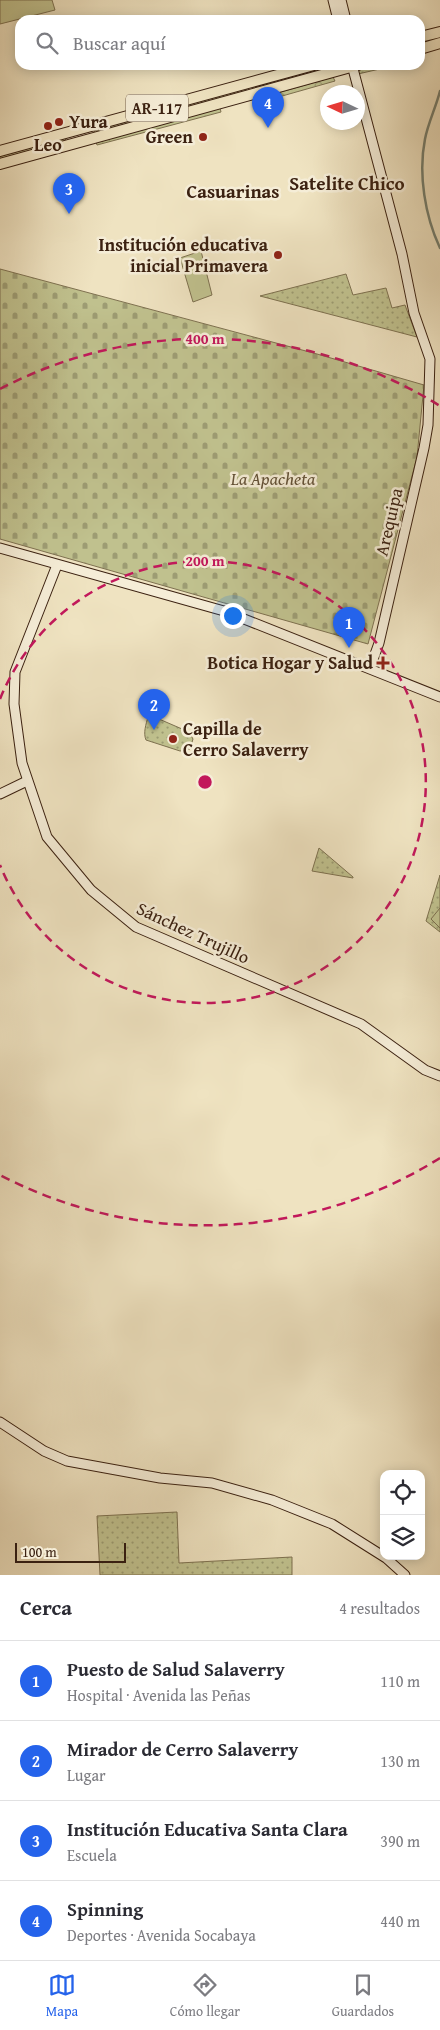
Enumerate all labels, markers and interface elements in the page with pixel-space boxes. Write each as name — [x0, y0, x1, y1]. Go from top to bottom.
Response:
search box — [15, 15, 425, 70]
icon: search — [33, 29, 61, 57]
text: Buscar aquí — [73, 29, 166, 57]
north arrow — [320, 85, 365, 130]
pin: 4 — [252, 87, 284, 128]
road number: AR-117 — [126, 95, 188, 122]
place label: Yura — [69, 108, 109, 135]
marker: Yura — [53, 116, 65, 128]
marker: Leo — [42, 120, 54, 132]
place label: Green — [146, 123, 193, 150]
place label: Leo — [34, 131, 62, 158]
marker: Green — [197, 131, 209, 143]
district label: Satelite Chico — [289, 169, 405, 197]
pin: 3 — [53, 173, 85, 214]
district label: Casuarinas — [186, 177, 280, 205]
place label: Institución educativa inicial Primavera — [98, 231, 269, 279]
marker: Institución educativa inicial Primavera — [272, 249, 284, 261]
text: 400 m — [185, 328, 225, 349]
park label: La Apacheta — [230, 465, 316, 492]
street label: Arequipa — [368, 485, 410, 559]
text: 200 m — [185, 550, 225, 571]
your location — [220, 603, 246, 629]
pin: 1 — [333, 607, 365, 648]
place label: Botica Hogar y Salud — [207, 649, 374, 676]
marker: Botica Hogar y Salud — [377, 657, 389, 669]
pin: 2 — [138, 689, 170, 730]
place label: Capilla de Cerro Salaverry — [183, 715, 309, 763]
marker: Capilla de Cerro Salaverry — [167, 733, 179, 745]
centre of rings — [196, 773, 214, 791]
street label: Sánchez Trujillo — [132, 895, 254, 971]
map controls — [380, 1470, 425, 1560]
button: locate — [380, 1470, 425, 1515]
button: layers — [380, 1515, 425, 1560]
scale bar — [15, 1540, 126, 1563]
text: 100 m — [22, 1542, 57, 1562]
text: Cerca — [20, 1592, 72, 1623]
text: 4 resultados — [339, 1596, 420, 1620]
text: Puesto de Salud Salaverry — [67, 1655, 285, 1683]
text: 1 — [32, 1669, 40, 1693]
text: 110 m — [380, 1669, 420, 1693]
text: Hospital · Avenida las Peñas — [67, 1683, 251, 1707]
text: Mirador de Cerro Salaverry — [67, 1735, 298, 1763]
text: 2 — [32, 1749, 40, 1773]
text: 130 m — [380, 1749, 420, 1773]
text: Lugar — [67, 1763, 106, 1787]
text: Institución Educativa Santa Clara — [67, 1815, 348, 1843]
text: 3 — [32, 1829, 40, 1853]
text: 390 m — [380, 1829, 420, 1853]
text: Escuela — [67, 1843, 117, 1867]
text: Spinning — [67, 1895, 143, 1923]
text: 4 — [32, 1909, 40, 1933]
text: 440 m — [380, 1909, 420, 1933]
text: Deportes · Avenida Socabaya — [67, 1923, 256, 1947]
tab: Mapa — [46, 1971, 78, 2021]
tab: Cómo llegar — [170, 1971, 240, 2021]
tab: Guardados — [332, 1971, 394, 2021]

